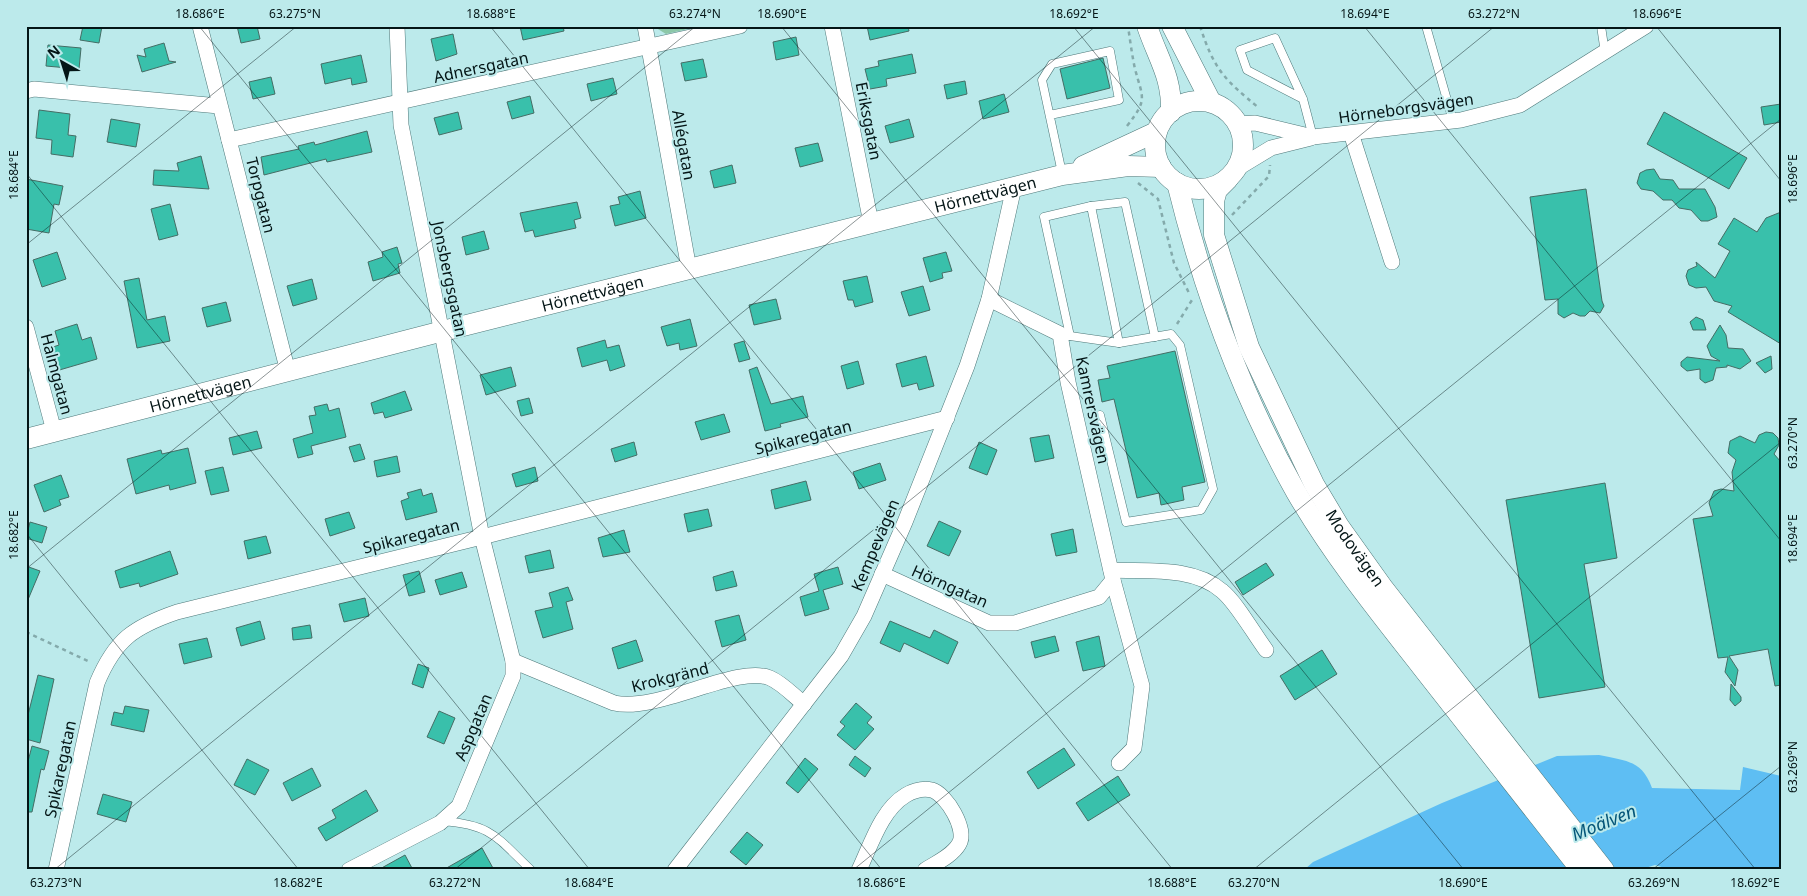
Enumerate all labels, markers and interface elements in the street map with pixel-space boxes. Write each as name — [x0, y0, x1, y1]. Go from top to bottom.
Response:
text: 18.686°E — [175, 5, 225, 22]
text: 63.275°N — [269, 5, 321, 22]
text: 18.688°E — [466, 5, 516, 22]
text: 63.274°N — [669, 5, 721, 22]
text: 18.690°E — [757, 5, 807, 22]
text: 18.692°E — [1049, 5, 1099, 22]
text: 18.694°E — [1340, 5, 1390, 22]
text: 63.272°N — [1468, 5, 1520, 22]
text: 18.696°E — [1632, 5, 1682, 22]
north arrow — [38, 38, 88, 88]
text: N — [43, 41, 64, 62]
street label: Adnersgatan — [431, 46, 531, 88]
street label: Eriksgatan — [851, 80, 887, 162]
street label: Hörneborgsvägen — [1337, 88, 1475, 128]
street label: Allégatan — [667, 108, 701, 182]
text: 18.684°E — [5, 150, 22, 200]
text: 18.696°E — [1784, 154, 1801, 204]
street label: Torpgatan — [241, 155, 281, 235]
street label: Hörnettvägen — [932, 171, 1039, 218]
street label: Jonsbergsgatan — [427, 217, 473, 339]
street label: Hörnettvägen — [539, 270, 646, 317]
street label: Halmgatan — [36, 331, 78, 417]
street label: Kamrersvägen — [1071, 354, 1115, 466]
street label: Hörnettvägen — [147, 370, 254, 418]
street label: Spikaregatan — [752, 414, 854, 460]
text: 63.270°N — [1784, 417, 1801, 469]
street label: Kempevägen — [846, 495, 904, 595]
street label: Modovägen — [1321, 505, 1390, 591]
text: 18.682°E — [5, 510, 22, 560]
street label: Spikaregatan — [360, 513, 462, 559]
text: 18.694°E — [1784, 514, 1801, 564]
street label: Hörngatan — [908, 559, 992, 613]
street label: Krokgränd — [629, 657, 711, 697]
street label: Aspgatan — [449, 690, 497, 764]
street label: Spikaregatan — [39, 718, 81, 820]
text: 63.269°N — [1784, 741, 1801, 793]
water label: Moälven — [1568, 798, 1640, 846]
text: 63.273°N — [30, 874, 82, 891]
text: 18.682°E — [273, 874, 323, 891]
text: 63.272°N — [429, 874, 481, 891]
text: 18.684°E — [564, 874, 614, 891]
text: 18.686°E — [856, 874, 906, 891]
text: 18.688°E — [1147, 874, 1197, 891]
text: 63.270°N — [1228, 874, 1280, 891]
text: 18.690°E — [1438, 874, 1488, 891]
text: 63.269°N — [1628, 874, 1680, 891]
text: 18.692°E — [1730, 874, 1780, 891]

